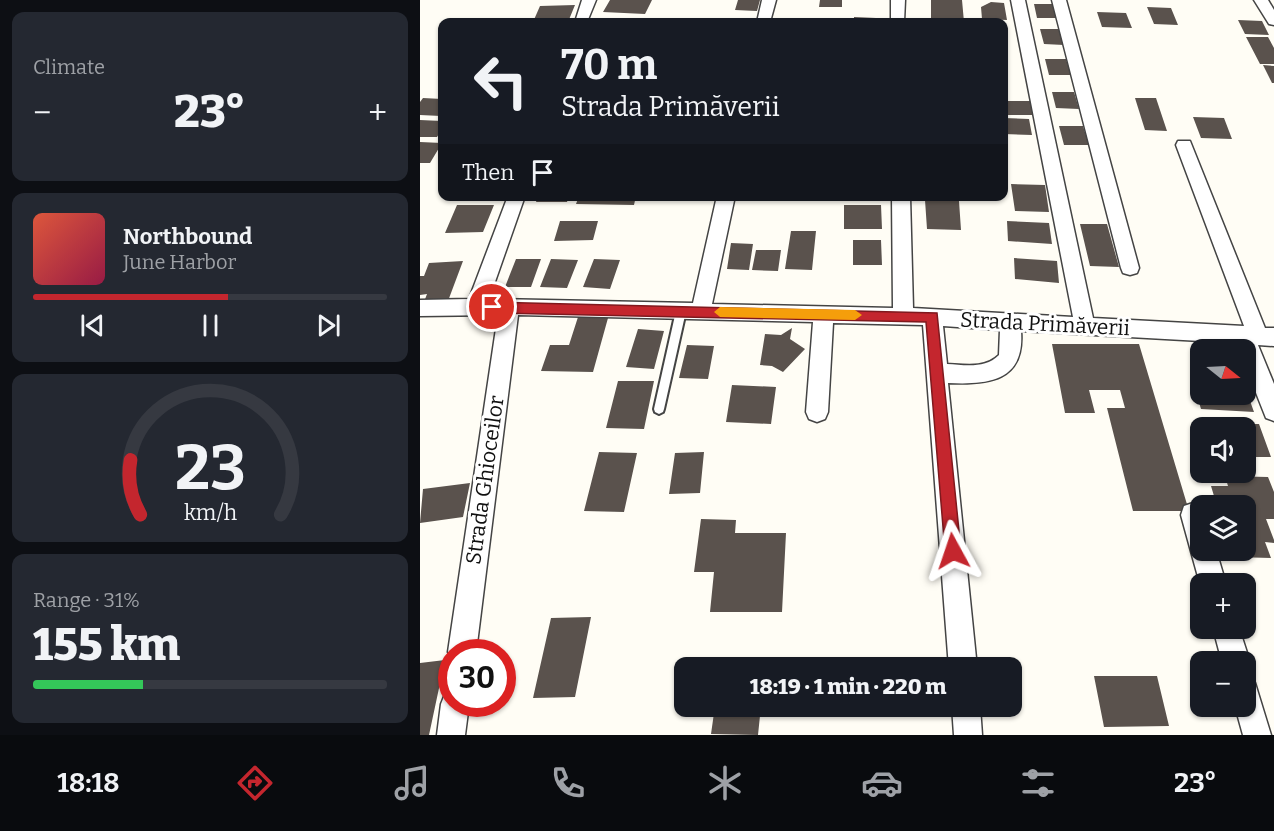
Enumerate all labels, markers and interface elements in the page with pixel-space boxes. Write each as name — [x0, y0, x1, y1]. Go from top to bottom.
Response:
text: 70 m — [561, 40, 657, 90]
icon: left — [462, 42, 540, 120]
text: Climate — [33, 55, 105, 79]
text: 23° — [174, 85, 245, 139]
text: Strada Primăverii — [561, 91, 780, 123]
text: − — [33, 93, 51, 133]
text: + — [368, 93, 387, 133]
icon: arrive — [526, 156, 559, 189]
text: Then — [462, 159, 514, 186]
text: Northbound — [123, 223, 252, 250]
text: June Harbor — [123, 250, 236, 274]
pin — [466, 281, 517, 332]
icon: arrive — [475, 290, 508, 323]
street label: Strada Primăverii — [959, 307, 1131, 341]
icon: previous — [76, 309, 109, 342]
icon: pause — [194, 309, 227, 342]
icon: next — [312, 309, 345, 342]
north arrow — [1190, 339, 1256, 405]
map controls — [1190, 339, 1256, 717]
street label: Strada Ghioceilor — [460, 394, 510, 566]
button: sound — [1190, 417, 1256, 483]
text: 23 — [174, 431, 246, 506]
button: layers — [1190, 495, 1256, 561]
text: km/h — [183, 500, 237, 526]
position arrow — [921, 519, 985, 583]
button: + — [1190, 573, 1256, 639]
text: Range · 31% — [33, 588, 140, 612]
text: 155 km — [33, 618, 180, 672]
speed limit sign: 30 — [438, 639, 516, 717]
button: − — [1190, 651, 1256, 717]
text: 18:19 · 1 min · 220 m — [750, 673, 946, 700]
icon: directions — [234, 762, 276, 804]
icon: music — [391, 762, 433, 804]
icon: phone — [547, 762, 589, 804]
icon: climate — [704, 762, 746, 804]
icon: car — [861, 762, 903, 804]
icon: filters — [1017, 762, 1059, 804]
text: 18:18 — [57, 767, 119, 799]
text: 23° — [1174, 767, 1217, 799]

